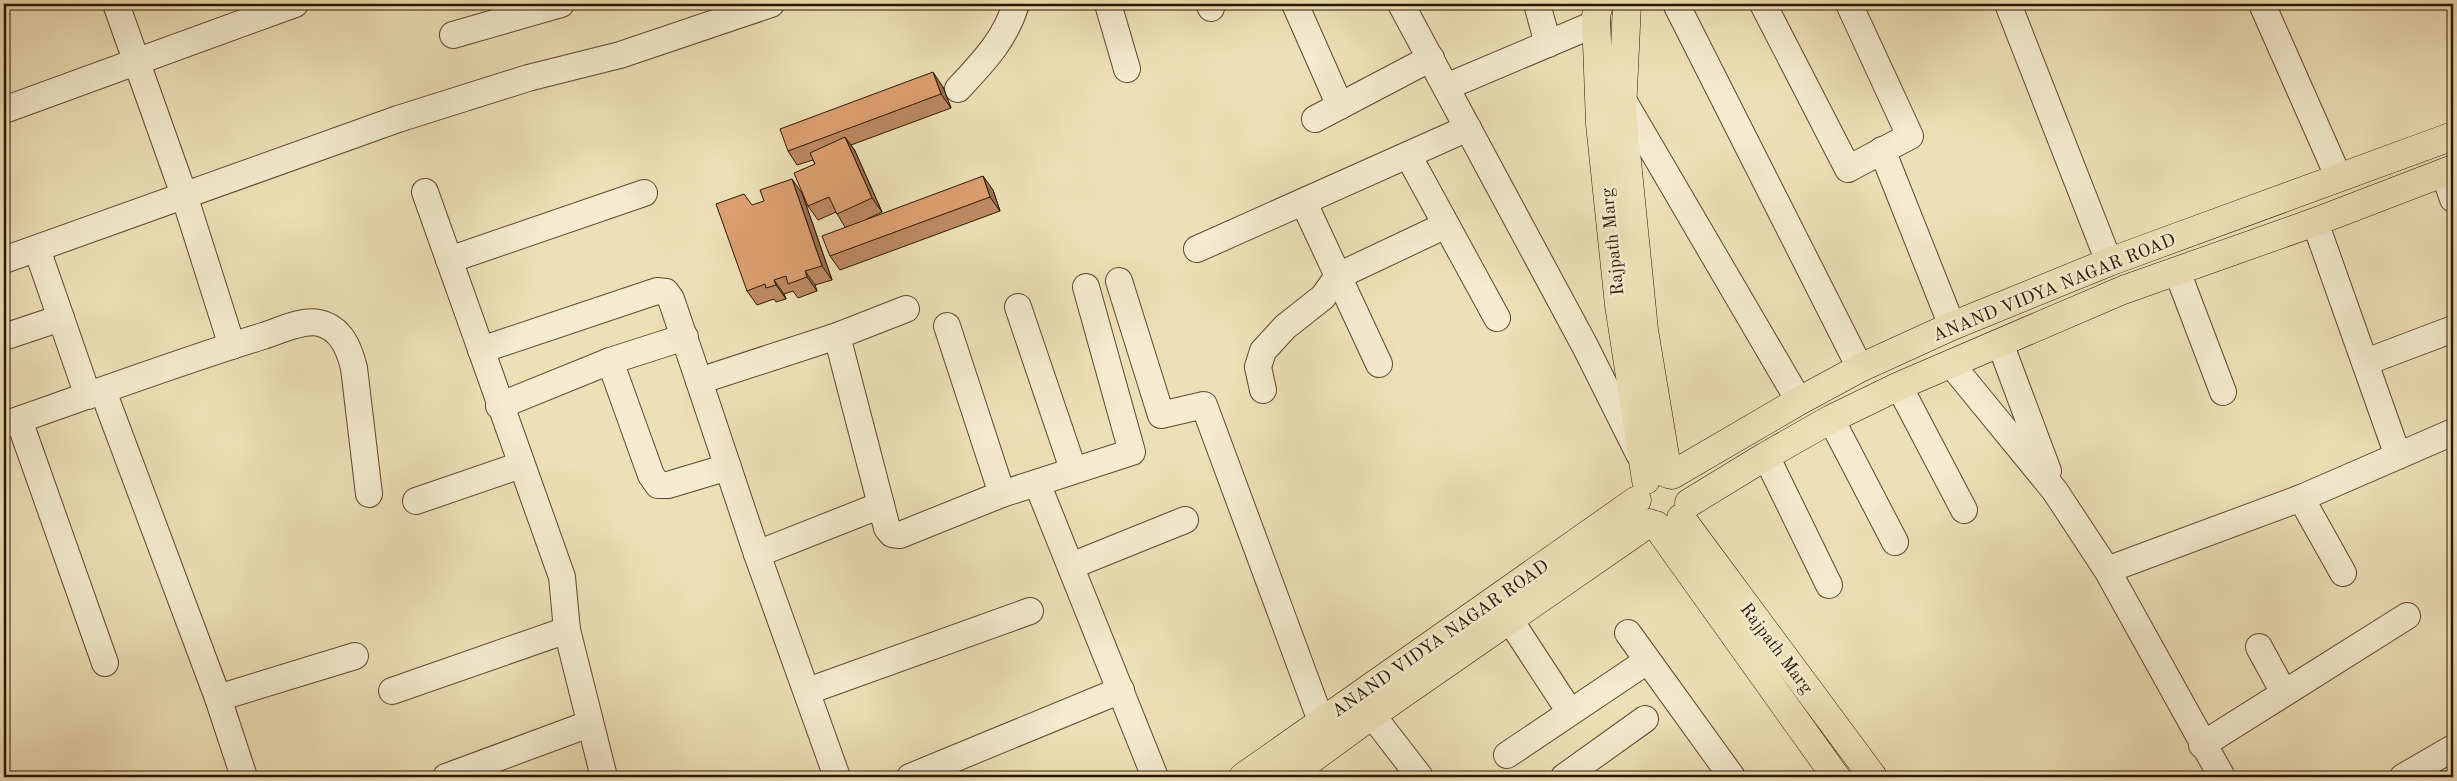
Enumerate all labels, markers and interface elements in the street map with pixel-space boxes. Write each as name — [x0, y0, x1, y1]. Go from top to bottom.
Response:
street label: Rajpath Marg — [1598, 187, 1628, 297]
street label: ANAND VIDYA NAGAR ROAD — [1930, 231, 2178, 345]
street label: ANAND VIDYA NAGAR ROAD — [1329, 557, 1552, 721]
street label: Rajpath Marg — [1737, 600, 1816, 697]

